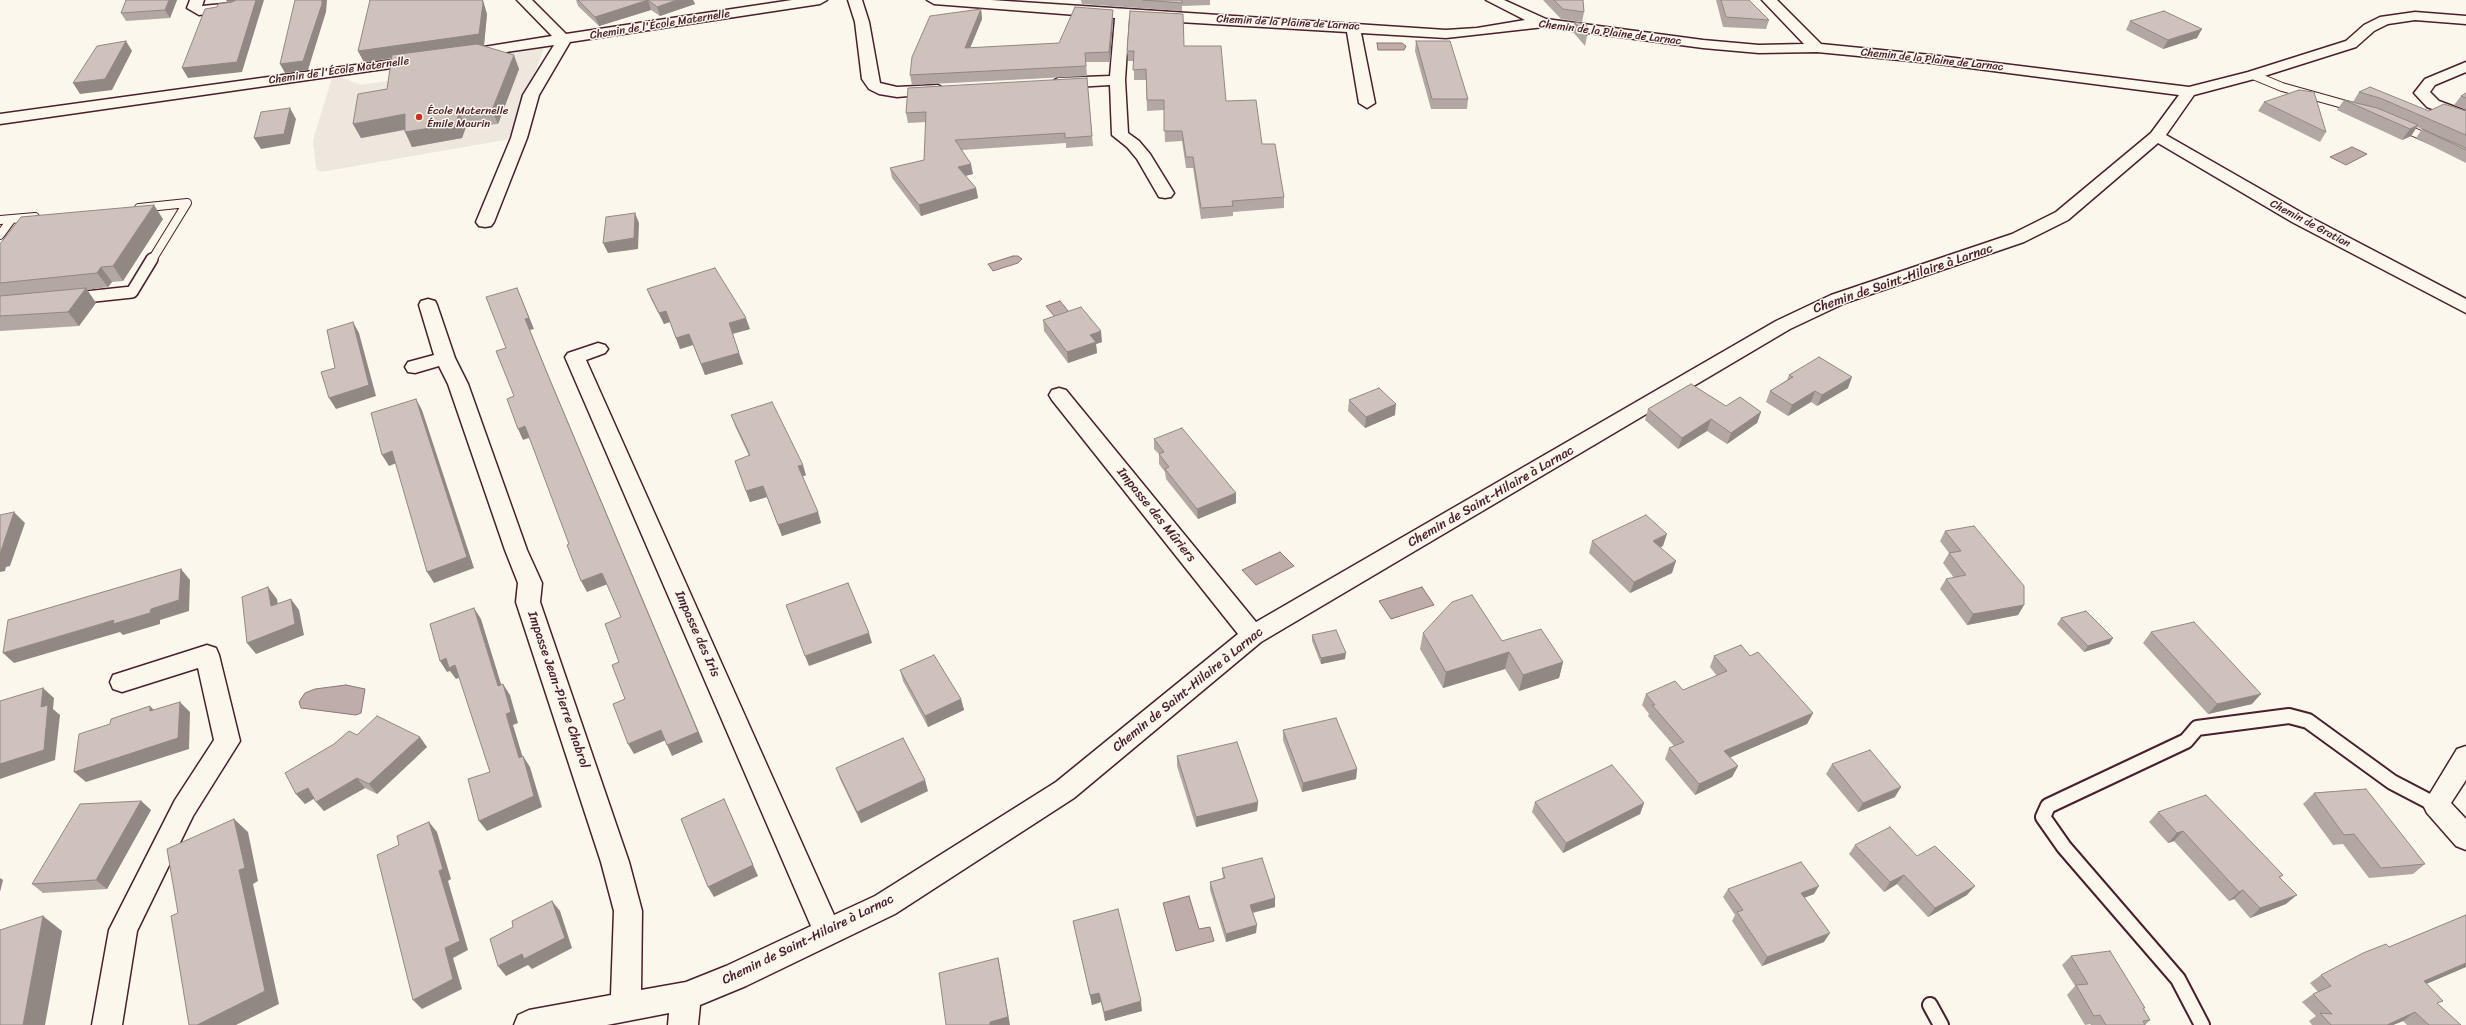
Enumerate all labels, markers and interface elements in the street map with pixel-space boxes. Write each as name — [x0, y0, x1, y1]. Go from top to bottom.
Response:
street label: Chemin de l'École Maternelle — [589, 7, 731, 43]
street label: Chemin de la Plaine de Larnac — [1216, 13, 1360, 33]
street label: Chemin de la Plaine de Larnac — [1538, 18, 1682, 48]
street label: Chemin de la Plaine de Larnac — [1860, 46, 2004, 74]
street label: Chemin de l'École Maternelle — [268, 55, 410, 87]
place label: École Maternelle Émile Maurin — [427, 104, 508, 130]
marker: École Maternelle Émile Maurin — [414, 112, 424, 122]
street label: Chemin de Gratian — [2268, 197, 2352, 251]
street label: Chemin de Saint-Hilaire à Larnac — [1811, 241, 1995, 317]
street label: Chemin de Saint-Hilaire à Larnac — [1405, 443, 1577, 551]
street label: Impasse des Mûriers — [1113, 465, 1199, 565]
street label: Impasse des Iris — [671, 588, 723, 680]
street label: Impasse Jean-Pierre Chabrol — [524, 610, 592, 770]
street label: Chemin de Saint-Hilaire à Larnac — [1110, 624, 1266, 756]
street label: Chemin de Saint-Hilaire à Larnac — [720, 892, 896, 988]

